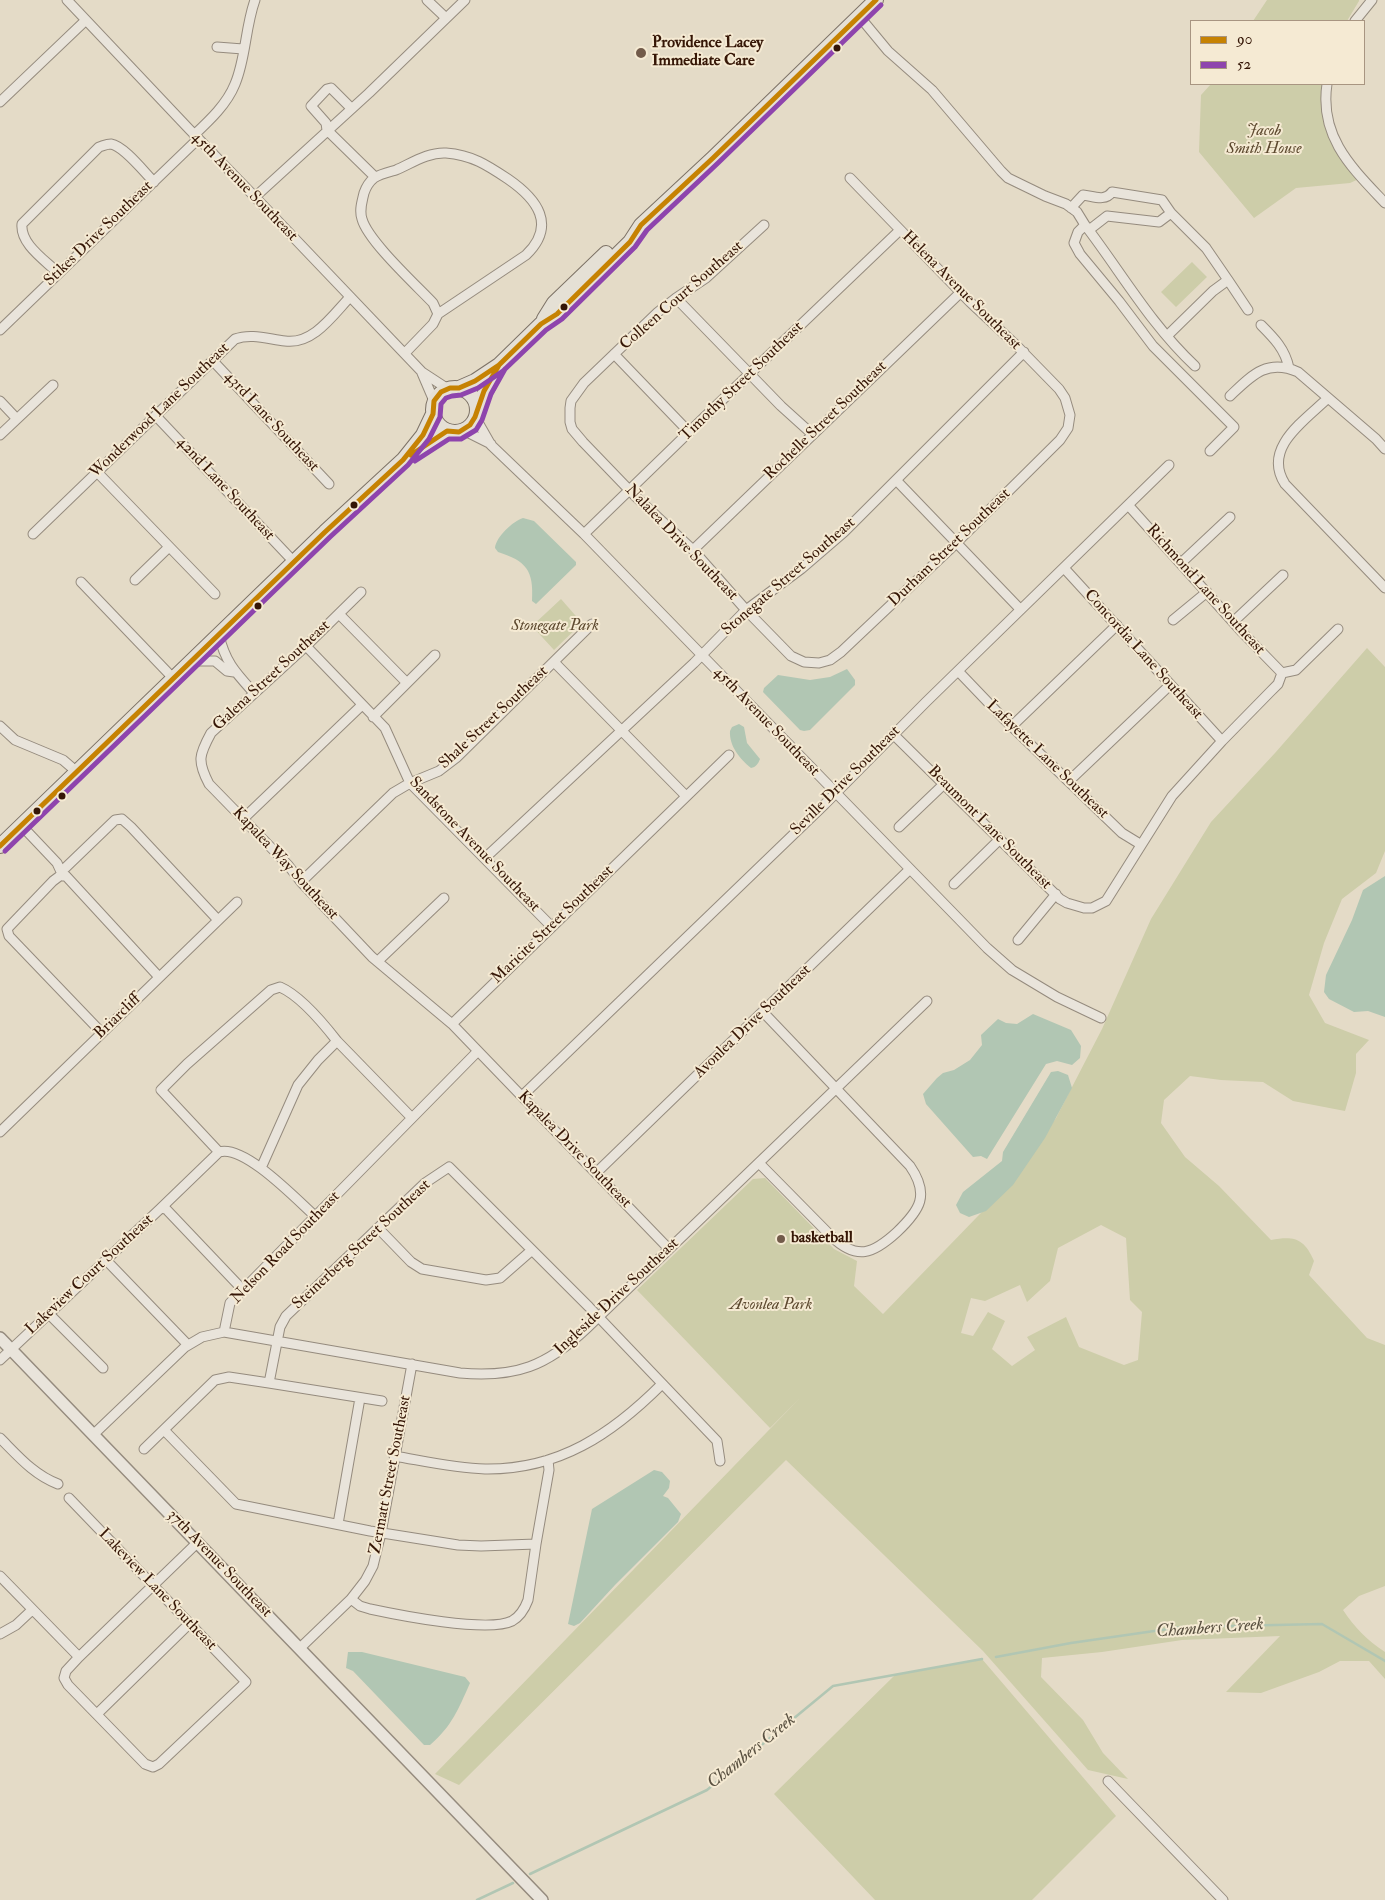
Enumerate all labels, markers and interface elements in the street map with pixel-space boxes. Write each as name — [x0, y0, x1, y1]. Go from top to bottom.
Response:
legend — [1190, 20, 1365, 85]
text: 90 — [1237, 30, 1252, 49]
place label: Providence Lacey Immediate Care — [652, 34, 763, 72]
unlabelled marker — [832, 43, 842, 53]
marker: Providence Lacey Immediate Care — [634, 46, 648, 60]
text: 52 — [1237, 55, 1251, 74]
park label: Jacob Smith House — [1227, 122, 1301, 160]
street label: 45th Avenue Southeast — [187, 128, 301, 246]
street label: Stikes Drive Southeast — [41, 177, 157, 291]
street label: Helena Avenue Southeast — [897, 227, 1025, 355]
street label: Colleen Court Southeast — [616, 237, 748, 355]
unlabelled marker — [559, 302, 569, 312]
street label: Timothy Street Southeast — [676, 318, 808, 446]
street label: Wonderwood Lane Southeast — [86, 339, 234, 483]
street label: Rochelle Street Southeast — [761, 357, 891, 485]
street label: 43rd Lane Southeast — [219, 368, 323, 476]
street label: 42nd Lane Southeast — [172, 433, 278, 545]
street label: Nalalea Drive Southeast — [621, 481, 741, 605]
street label: Durham Street Southeast — [885, 485, 1015, 611]
unlabelled marker — [349, 500, 359, 510]
street label: Stonegate Street Southeast — [718, 514, 860, 640]
street label: Richmond Lane Southeast — [1141, 521, 1269, 659]
street label: Concordia Lane Southeast — [1079, 586, 1207, 724]
unlabelled marker — [253, 601, 263, 611]
street label: Galena Street Southeast — [209, 617, 335, 735]
park label: Stonegate Park — [511, 617, 599, 637]
street label: Shale Street Southeast — [435, 662, 553, 774]
street label: 45th Avenue Southeast — [709, 663, 823, 781]
street label: Lafayette Lane Southeast — [982, 697, 1112, 823]
street label: Seville Drive Southeast — [787, 722, 905, 840]
street label: Beaumont Lane Southeast — [923, 762, 1055, 894]
street label: Sandstone Avenue Southeast — [405, 774, 543, 916]
unlabelled marker — [57, 791, 67, 801]
street label: Kapalea Way Southeast — [228, 804, 342, 924]
unlabelled marker — [32, 806, 42, 816]
street label: Maricite Street Southeast — [488, 862, 618, 988]
street label: Avonlea Drive Southeast — [690, 961, 816, 1083]
street label: Briarcliff — [91, 990, 145, 1044]
street label: Kapalea Drive Southeast — [513, 1087, 635, 1213]
street label: Steinerberg Street Southeast — [289, 1176, 435, 1314]
street label: Nelson Road Southeast — [227, 1188, 345, 1308]
street label: Lakeview Court Southeast — [22, 1211, 158, 1339]
place label: basketball — [791, 1229, 853, 1249]
marker: basketball — [775, 1233, 787, 1245]
street label: Ingleside Drive Southeast — [551, 1234, 683, 1360]
park label: Avonlea Park — [730, 1296, 812, 1316]
street label: Zermatt Street Southeast — [366, 1394, 416, 1556]
street label: 37th Avenue Southeast — [163, 1506, 275, 1622]
street label: Lakeview Lane Southeast — [94, 1525, 220, 1655]
water label: Chambers Creek — [1156, 1614, 1264, 1644]
water label: Chambers Creek — [703, 1710, 801, 1794]

